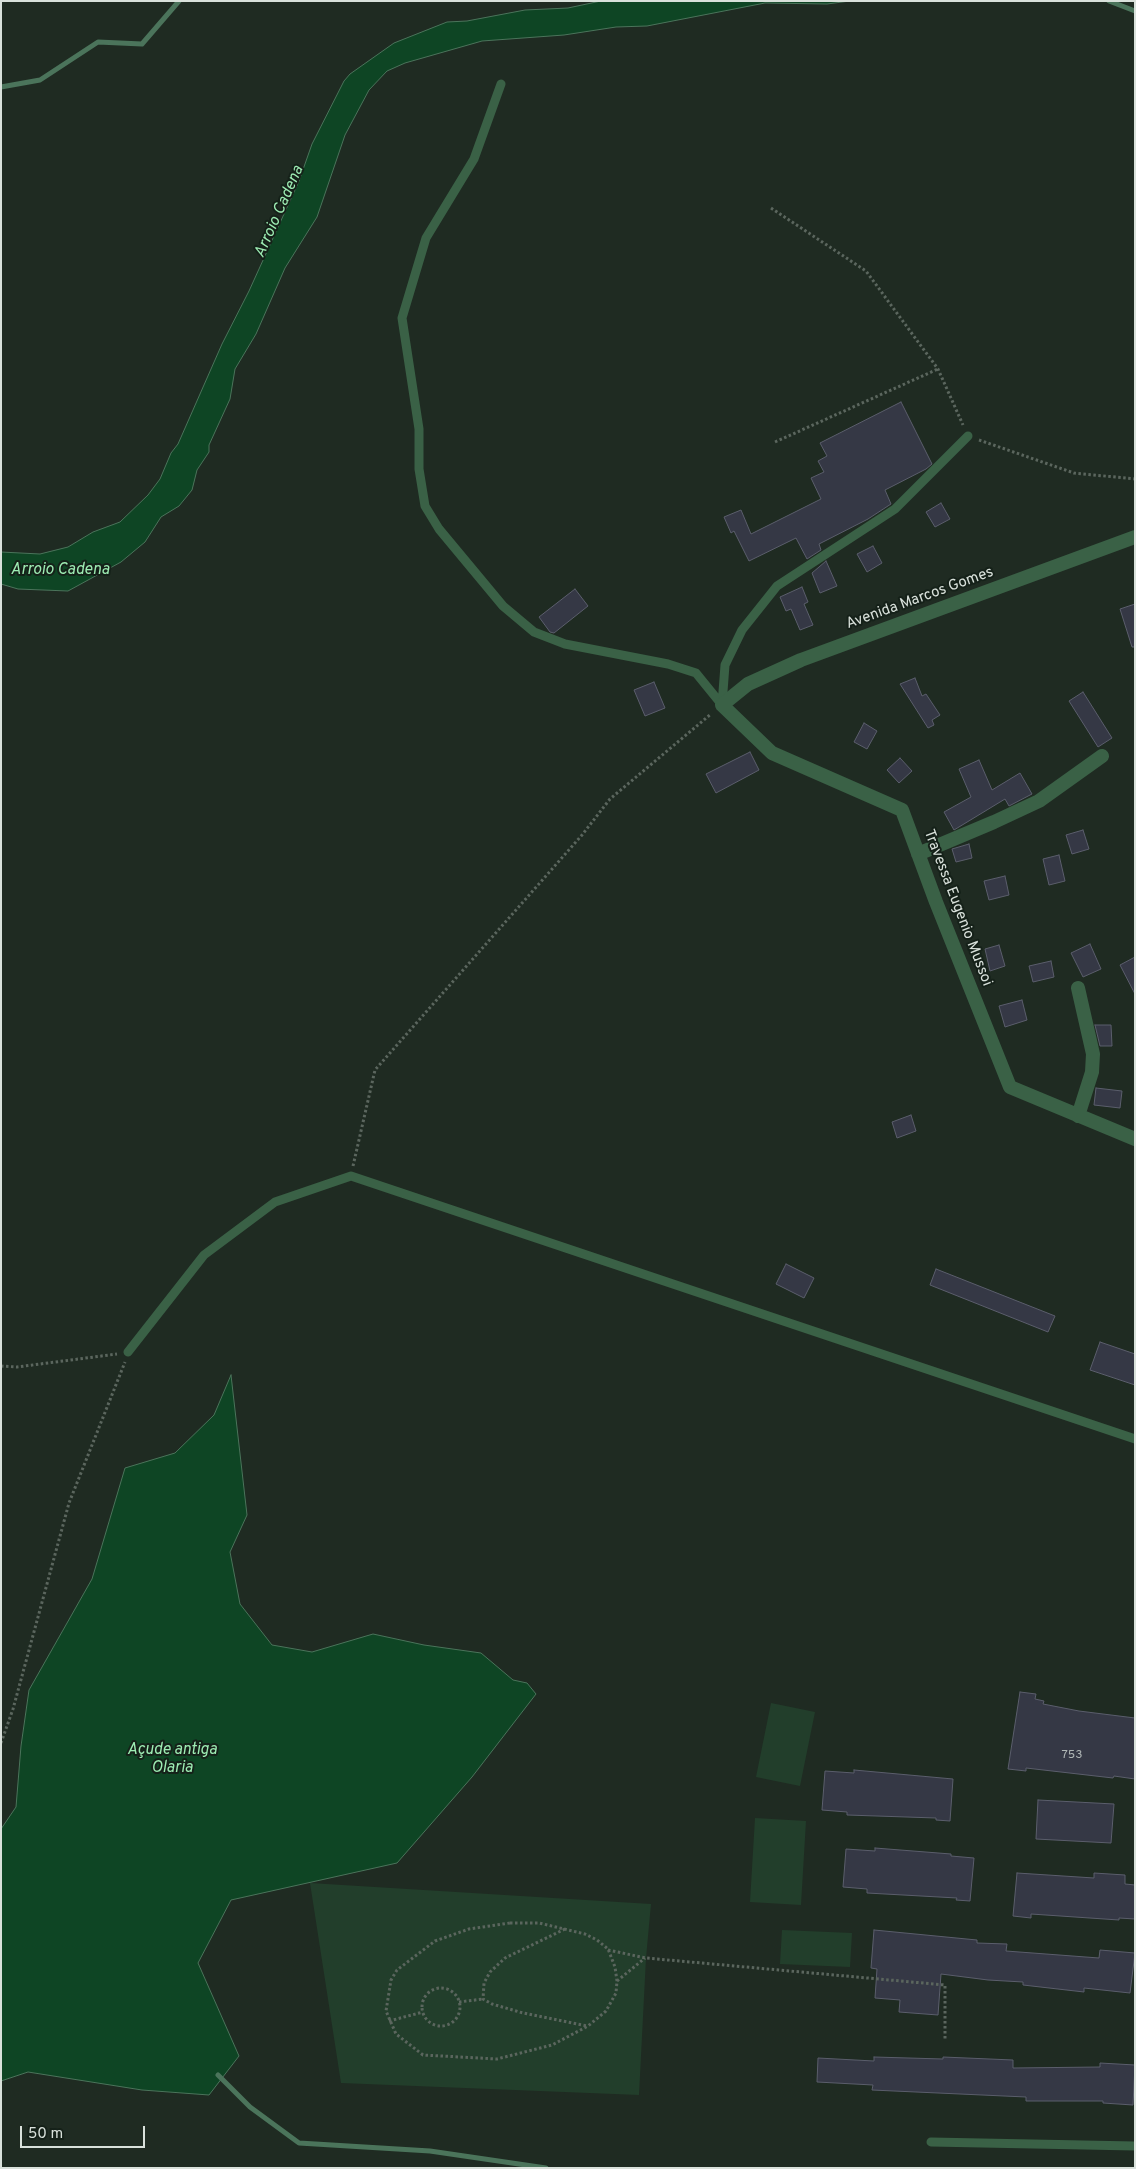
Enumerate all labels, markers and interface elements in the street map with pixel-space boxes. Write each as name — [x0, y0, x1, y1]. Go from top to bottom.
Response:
water label: Arroio Cadena — [251, 163, 309, 261]
water label: Arroio Cadena — [11, 561, 109, 581]
street label: Avenida Marcos Gomes — [844, 564, 996, 634]
street label: Travessa Eugenio Mussoi — [919, 827, 995, 989]
water label: Açude antiga Olaria — [127, 1741, 217, 1779]
house number: 753 — [1062, 1749, 1082, 1763]
scale bar — [22, 2116, 148, 2148]
text: 50 m — [28, 2125, 63, 2144]

